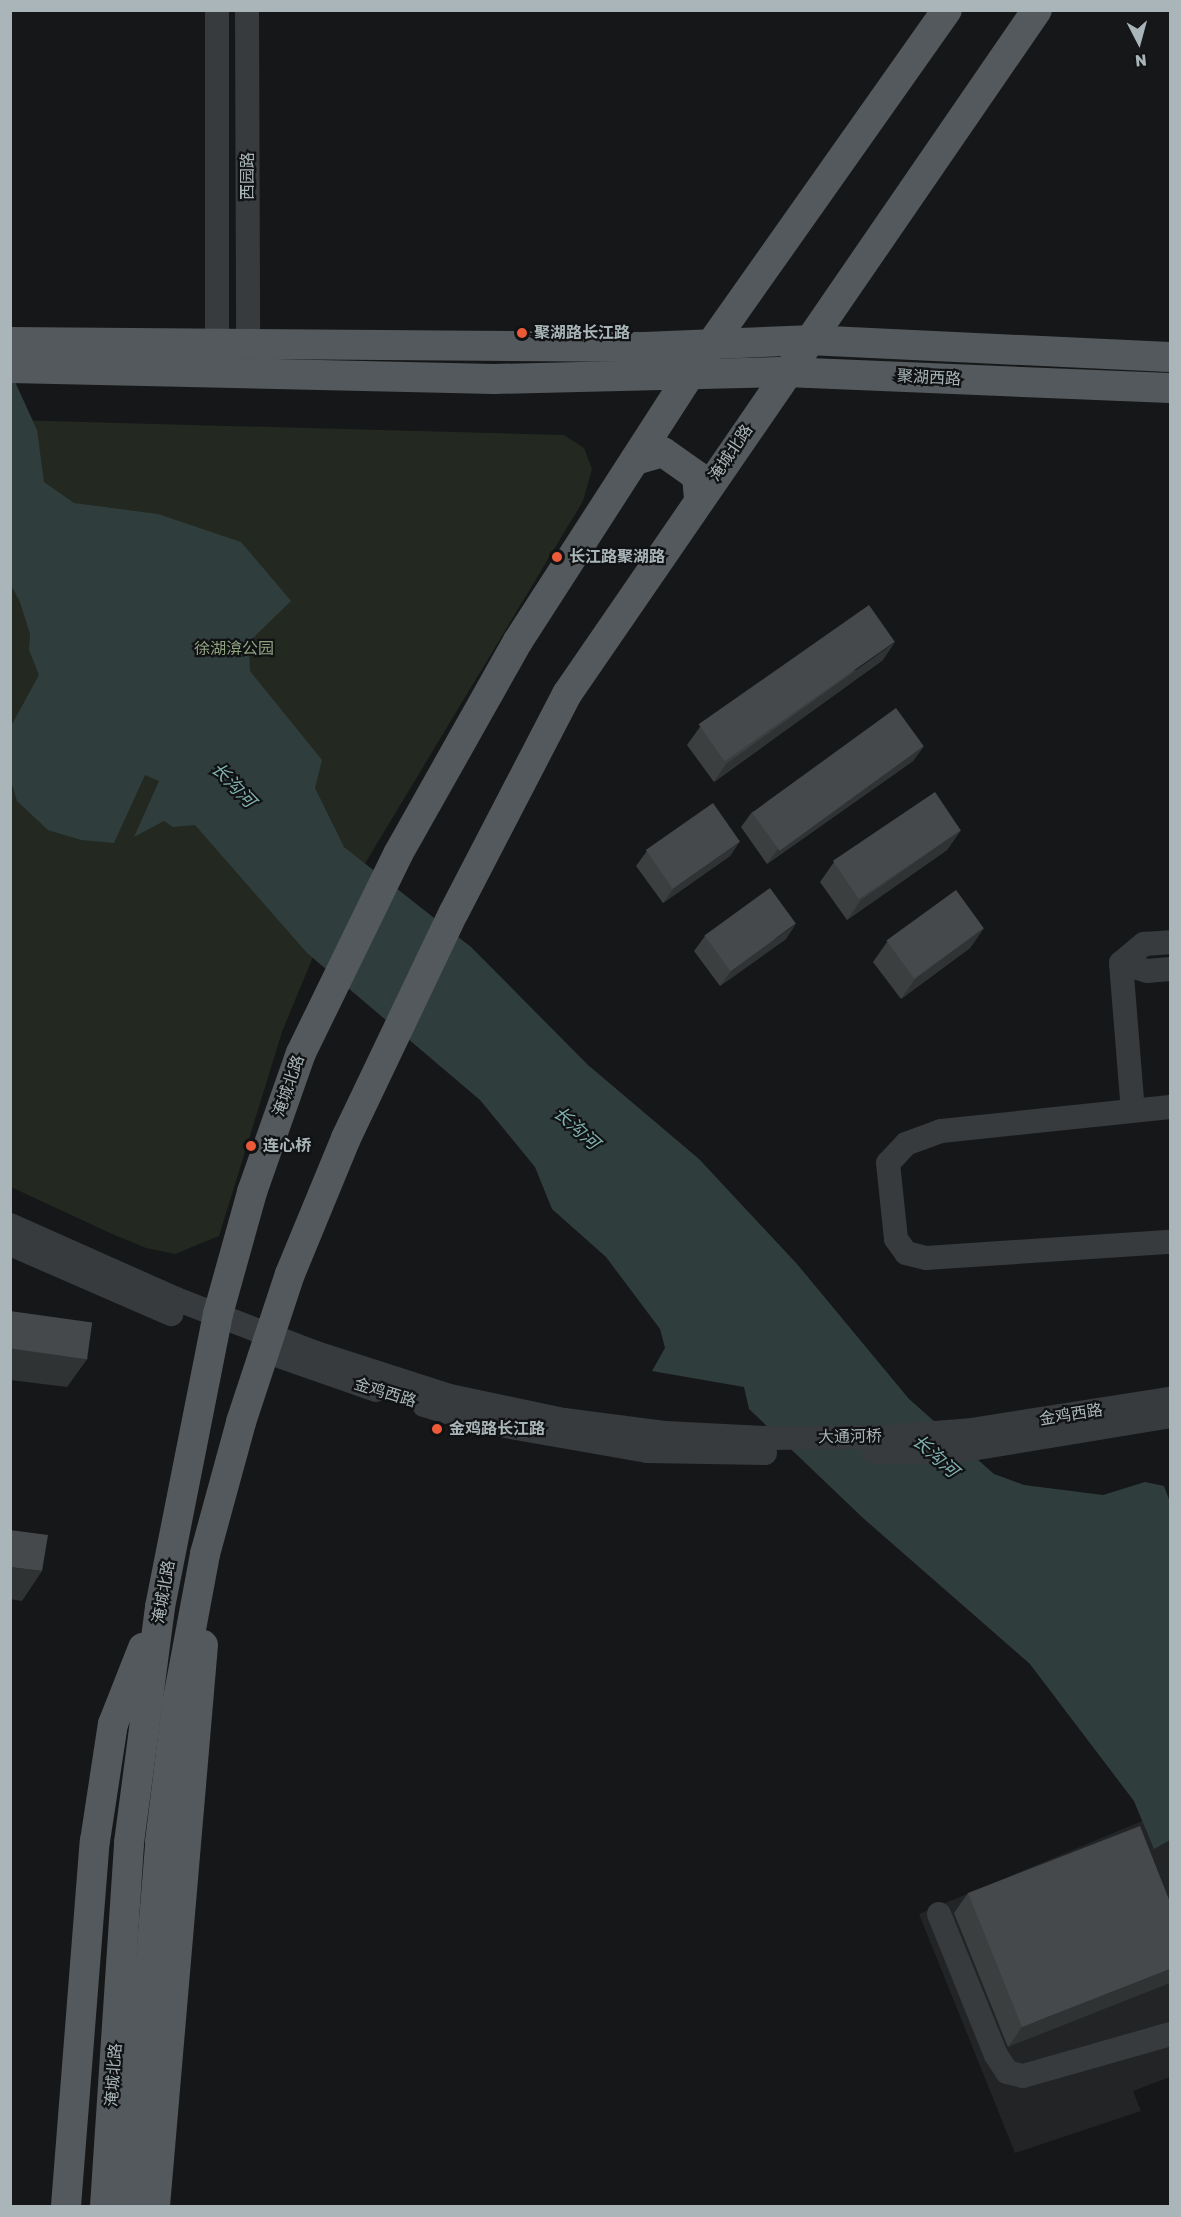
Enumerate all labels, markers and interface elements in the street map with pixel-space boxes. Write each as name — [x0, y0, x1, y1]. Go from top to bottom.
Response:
north arrow — [1109, 12, 1169, 72]
text: N — [1134, 50, 1148, 70]
street label: 西园路 — [238, 152, 258, 200]
place label: 聚湖路长江路 — [534, 323, 630, 343]
marker: 聚湖路长江路 — [515, 326, 529, 340]
street label: 聚湖西路 — [897, 367, 961, 389]
street label: 淹城北路 — [705, 421, 757, 485]
place label: 长江路聚湖路 — [569, 547, 665, 567]
marker: 长江路聚湖路 — [550, 550, 564, 564]
park label: 徐湖渰公园 — [194, 639, 274, 659]
water label: 长沟河 — [206, 758, 260, 812]
street label: 淹城北路 — [270, 1053, 308, 1119]
water label: 长沟河 — [549, 1102, 603, 1154]
place label: 连心桥 — [263, 1136, 311, 1156]
marker: 连心桥 — [244, 1139, 258, 1153]
street label: 金鸡西路 — [352, 1374, 418, 1412]
street label: 金鸡西路 — [1038, 1401, 1104, 1429]
place label: 金鸡路长江路 — [449, 1419, 545, 1439]
marker: 金鸡路长江路 — [430, 1422, 444, 1436]
street label: 大通河桥 — [818, 1427, 882, 1447]
water label: 长沟河 — [908, 1430, 962, 1482]
street label: 淹城北路 — [149, 1559, 179, 1625]
street label: 淹城北路 — [102, 2042, 126, 2108]

